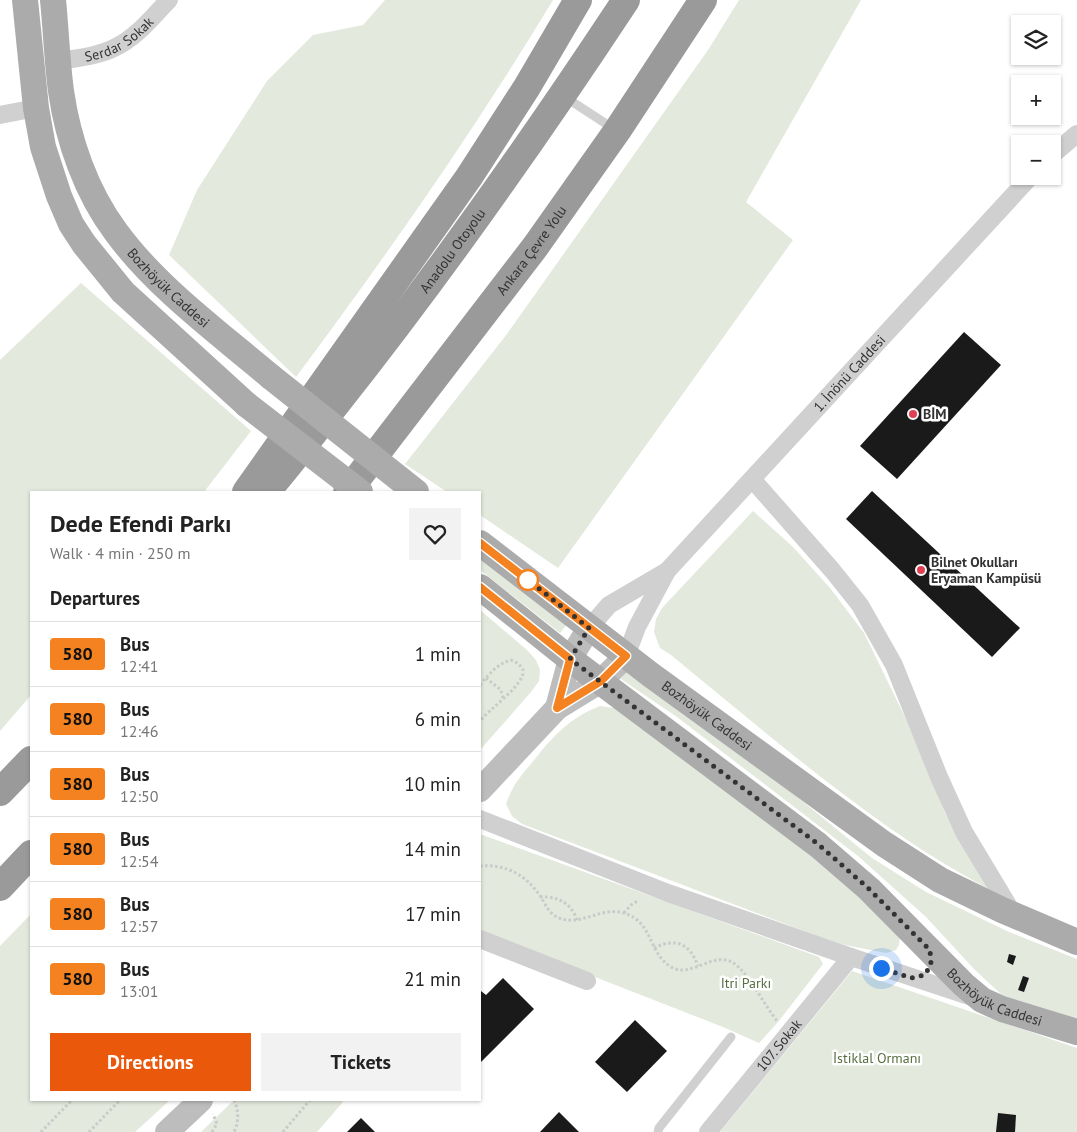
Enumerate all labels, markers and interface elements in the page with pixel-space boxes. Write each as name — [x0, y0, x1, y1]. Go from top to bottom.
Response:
street label: Serdar Sokak — [83, 13, 158, 66]
map controls — [1011, 15, 1061, 185]
button: layers — [1011, 15, 1061, 65]
button: + — [1011, 75, 1061, 125]
button: − — [1011, 135, 1061, 185]
street label: Ankara Çevre Yolu — [492, 202, 570, 299]
street label: Anadolu Otoyolu — [416, 205, 489, 297]
street label: Bozhöyük Caddesi — [123, 244, 213, 331]
street label: 1. İnönü Caddesi — [809, 331, 889, 415]
place label: BİM — [923, 405, 946, 423]
marker: BİM — [907, 408, 919, 420]
text: Dede Efendi Parkı — [50, 508, 231, 539]
button: heart — [409, 508, 461, 560]
text: Walk · 4 min · 250 m — [50, 543, 190, 563]
place label: Bilnet Okulları Eryaman Kampüsü — [931, 553, 1041, 587]
marker: Bilnet Okulları Eryaman Kampüsü — [915, 564, 927, 576]
unlabelled marker — [517, 569, 539, 591]
text: Departures — [50, 586, 140, 610]
text: Bus — [120, 632, 149, 656]
text: 580 — [62, 642, 93, 665]
text: 1 min — [415, 642, 461, 666]
text: 12:41 — [120, 656, 158, 676]
street label: Bozhöyük Caddesi — [658, 677, 756, 754]
text: Bus — [120, 697, 149, 721]
text: 580 — [62, 707, 93, 730]
text: 6 min — [415, 707, 461, 731]
text: 12:46 — [120, 721, 158, 741]
text: Bus — [120, 762, 149, 786]
text: 580 — [62, 772, 93, 795]
text: 10 min — [404, 772, 461, 796]
text: 12:50 — [120, 786, 158, 806]
text: Bus — [120, 827, 149, 851]
text: 580 — [62, 837, 93, 860]
text: 14 min — [404, 837, 461, 861]
text: 12:54 — [120, 851, 158, 871]
text: Bus — [120, 892, 149, 916]
text: 580 — [62, 902, 93, 925]
text: 17 min — [405, 902, 461, 926]
text: 12:57 — [120, 916, 158, 936]
your location — [869, 956, 894, 981]
text: Bus — [120, 957, 149, 981]
street label: Bozhöyük Caddesi — [943, 964, 1045, 1030]
text: 580 — [62, 967, 93, 990]
text: 21 min — [404, 967, 461, 991]
park label: Itri Parkı — [721, 974, 771, 992]
text: 13:01 — [120, 981, 158, 1001]
street label: 107. Sokak — [752, 1015, 806, 1075]
button: Directions — [50, 1033, 251, 1091]
button: Tickets — [261, 1033, 461, 1091]
park label: İstiklal Ormanı — [833, 1049, 921, 1067]

